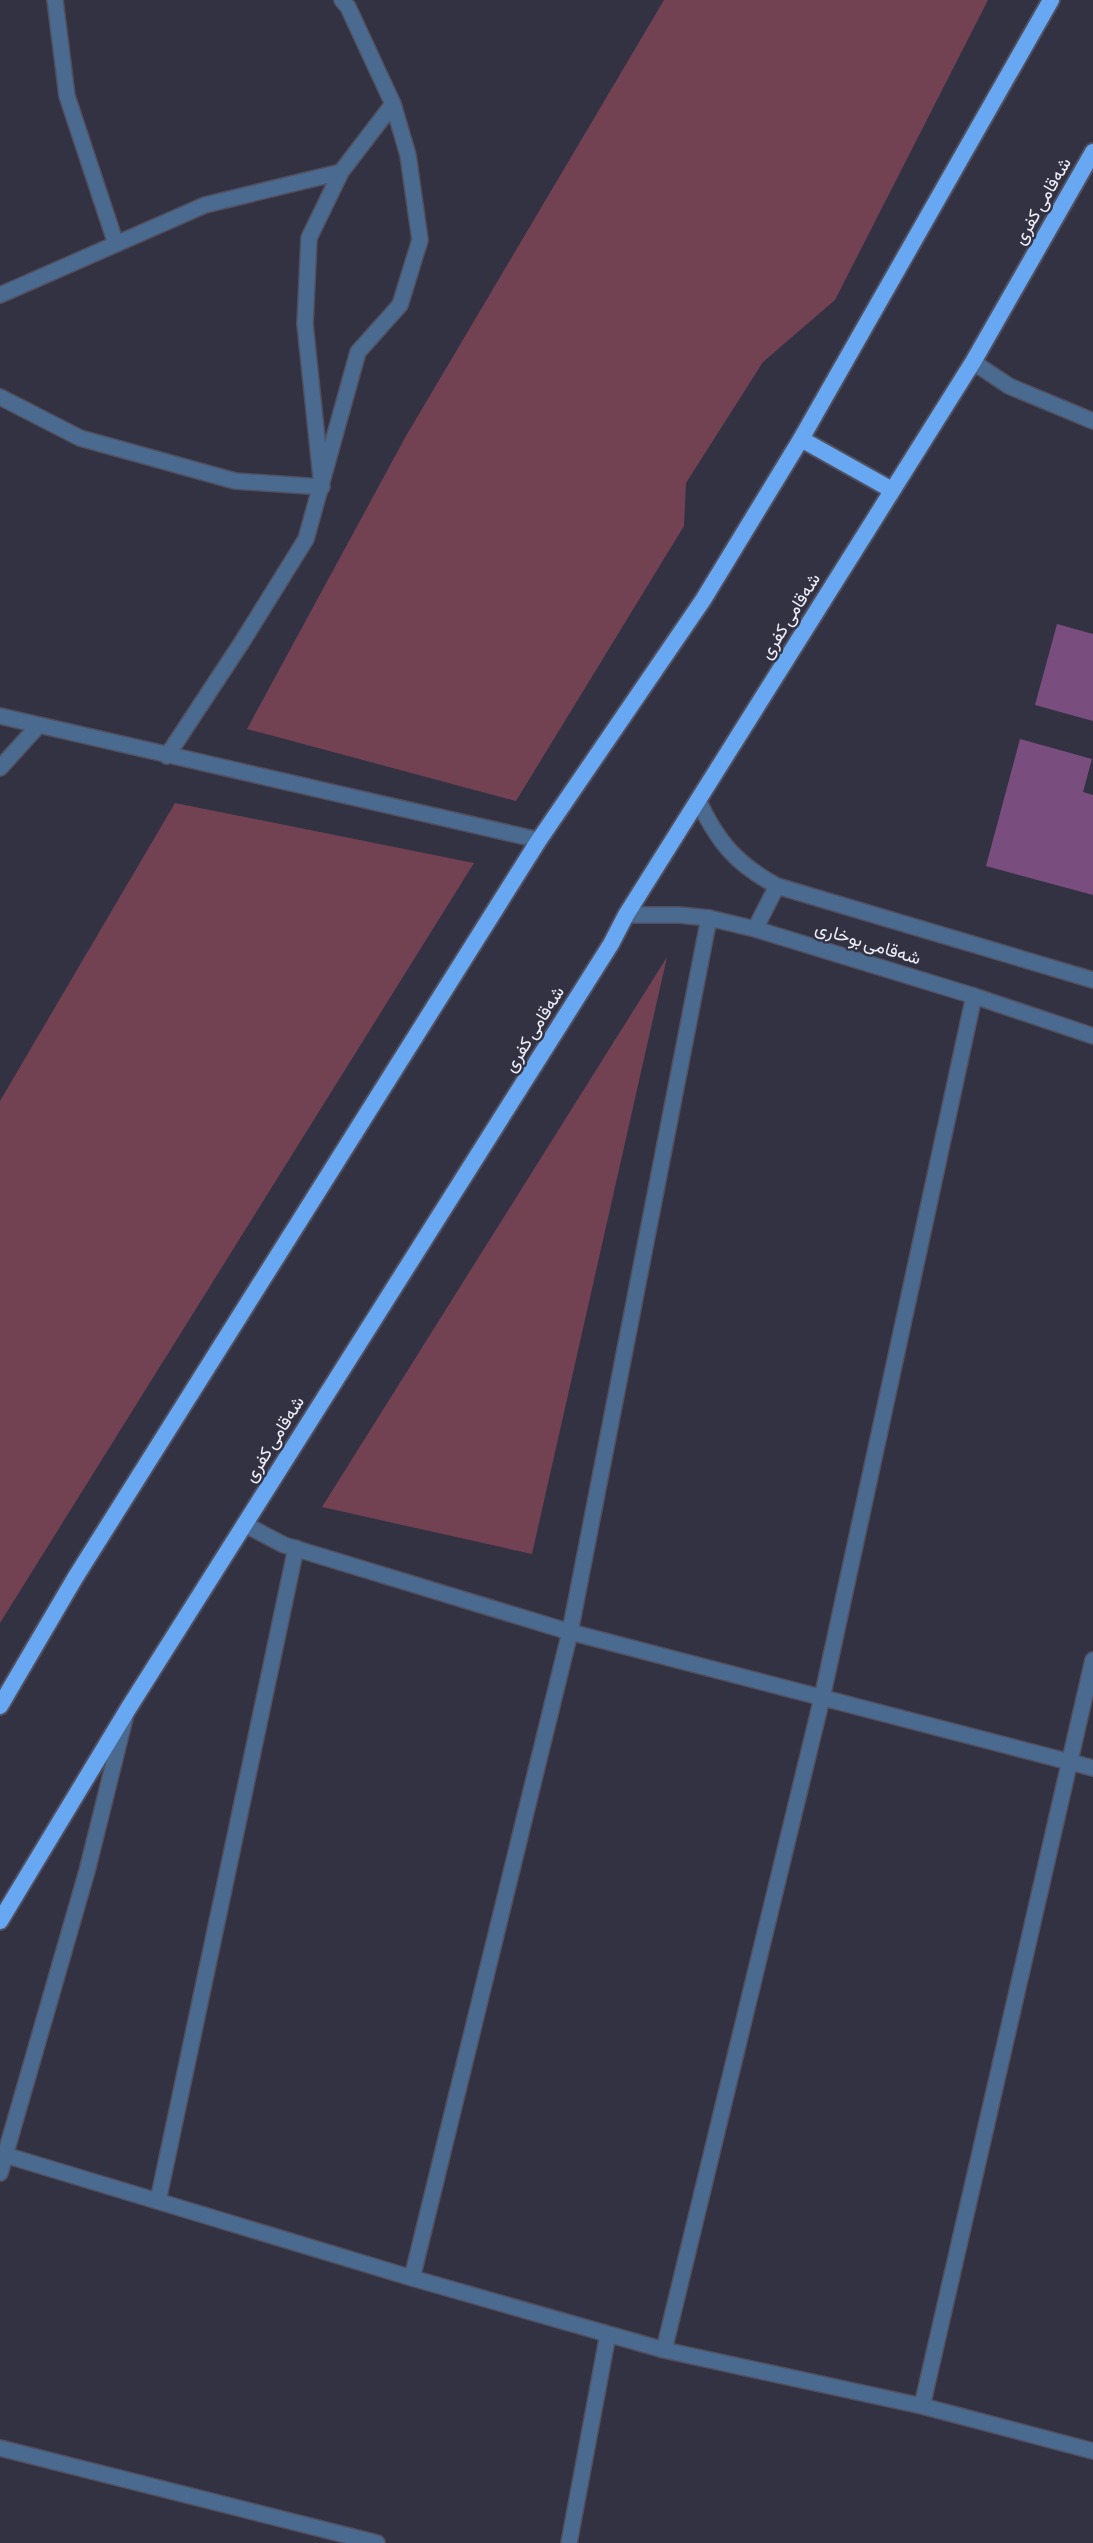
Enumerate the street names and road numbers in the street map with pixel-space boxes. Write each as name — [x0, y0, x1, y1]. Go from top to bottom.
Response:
street label: شەقامی کفری — [1008, 153, 1076, 249]
street label: شەقامی کفری — [755, 569, 825, 663]
street label: شەقامی بوخاری — [812, 916, 924, 970]
street label: شەقامی کفری — [499, 982, 569, 1076]
street label: شەقامی کفری — [239, 1392, 309, 1486]

